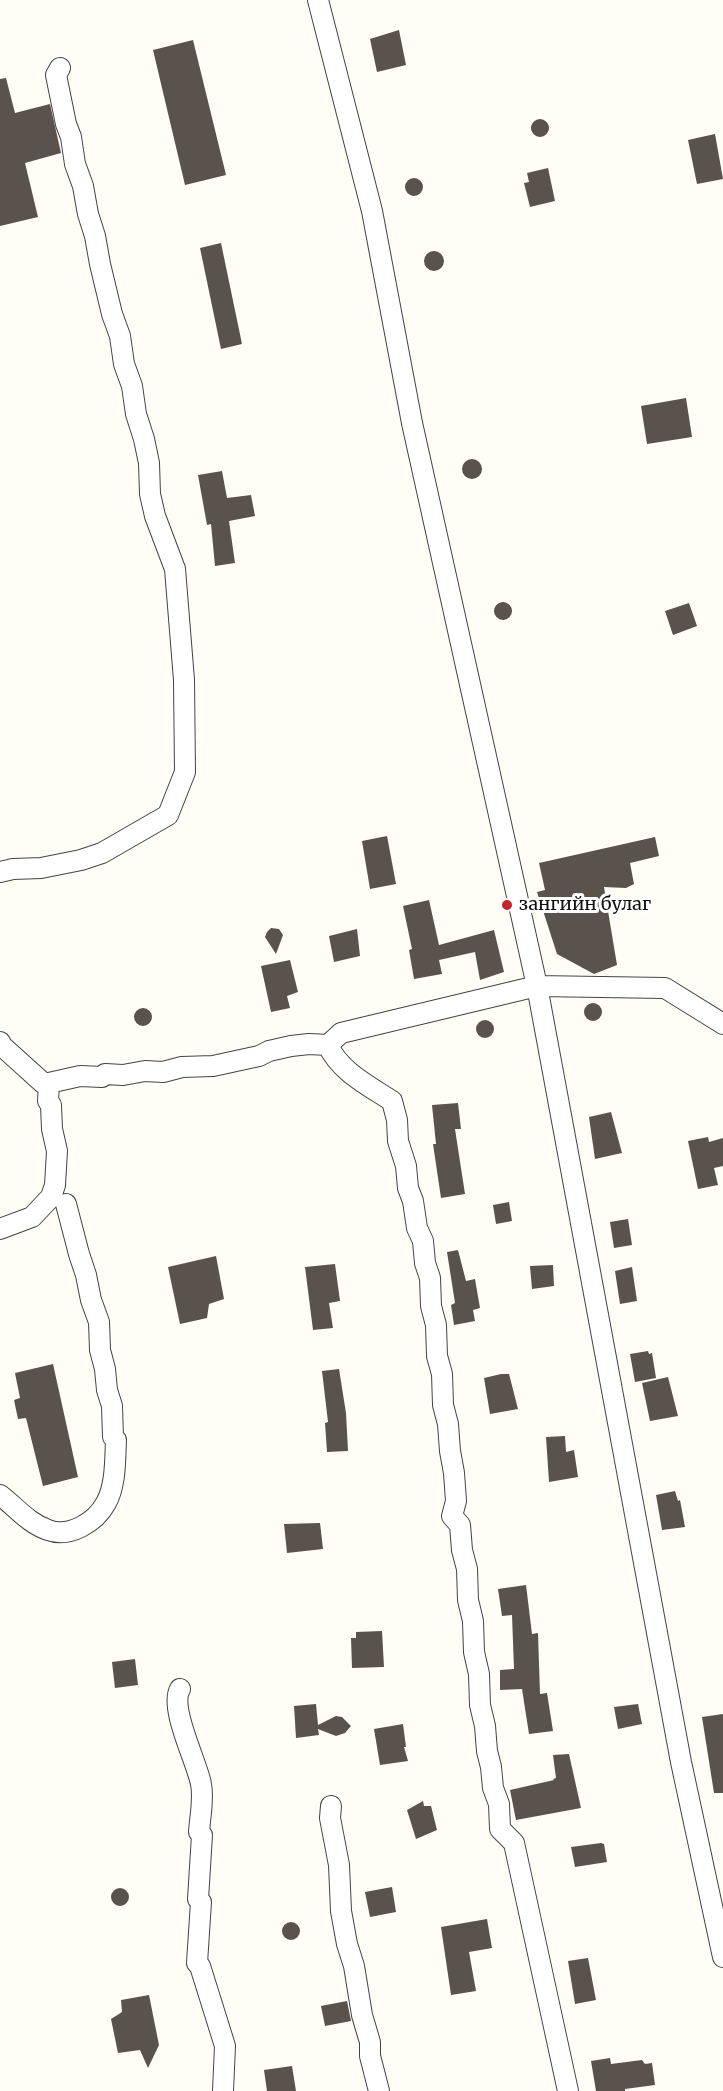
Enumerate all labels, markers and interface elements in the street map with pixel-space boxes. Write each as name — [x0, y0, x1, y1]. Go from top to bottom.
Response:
place label: зангийн булаг — [519, 894, 651, 916]
marker: зангийн булаг — [500, 898, 514, 912]

